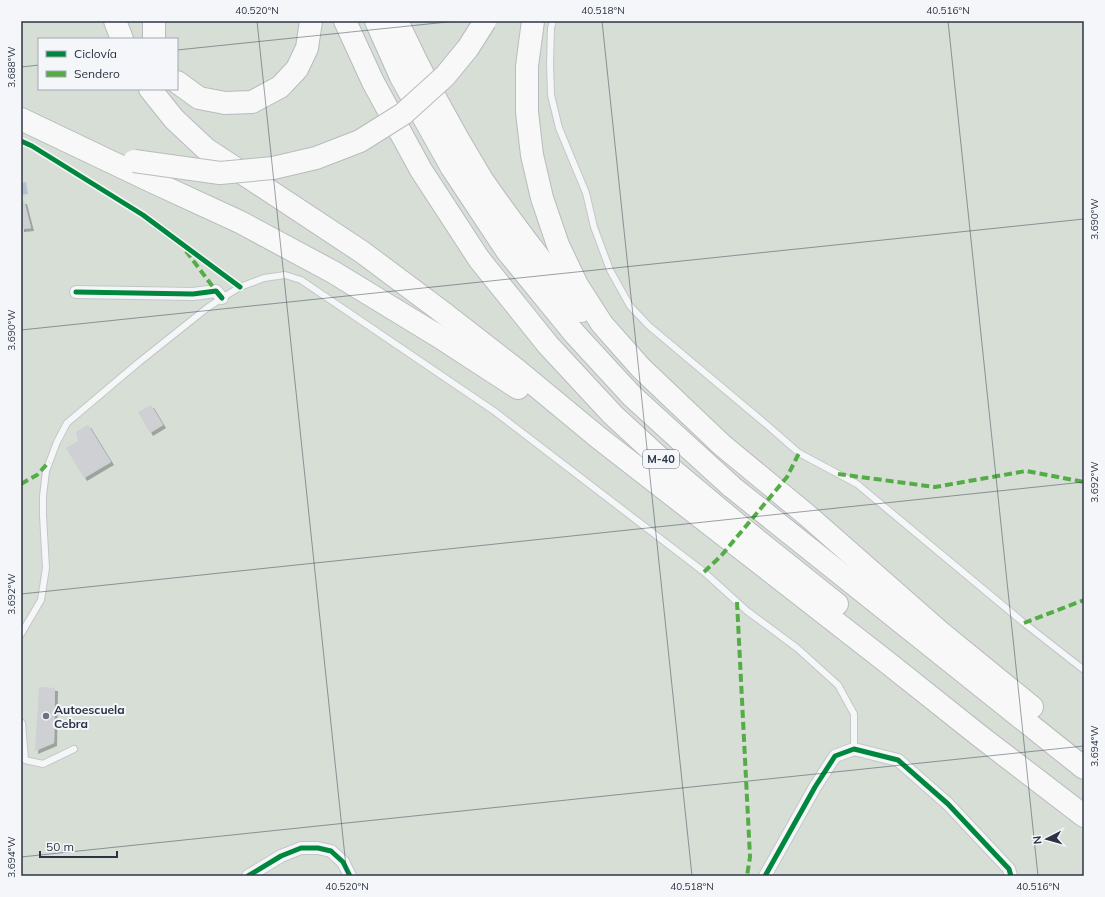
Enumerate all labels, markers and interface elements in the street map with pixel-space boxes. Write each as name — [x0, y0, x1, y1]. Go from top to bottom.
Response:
text: 40.520°N — [235, 4, 279, 17]
text: 40.518°N — [581, 4, 625, 17]
text: 40.516°N — [926, 4, 970, 17]
legend — [38, 38, 178, 90]
text: 3.688°W — [5, 46, 18, 88]
text: Ciclovía — [74, 46, 117, 61]
text: Sendero — [74, 66, 120, 81]
text: 3.690°W — [1088, 198, 1101, 240]
text: 3.690°W — [5, 309, 18, 351]
road number: M-40 — [643, 450, 679, 468]
text: 3.692°W — [1088, 461, 1101, 503]
text: 3.692°W — [5, 573, 18, 615]
place label: Autoescuela Cebra — [54, 702, 125, 731]
marker: Autoescuela Cebra — [41, 711, 51, 721]
text: 3.694°W — [1088, 725, 1101, 767]
north arrow — [1027, 819, 1067, 859]
scale bar — [40, 833, 117, 859]
text: N — [1030, 835, 1044, 845]
text: 3.694°W — [5, 836, 18, 878]
text: 50 m — [46, 839, 74, 854]
text: 40.520°N — [325, 880, 369, 893]
text: 40.518°N — [670, 880, 714, 893]
text: 40.516°N — [1016, 880, 1060, 893]

